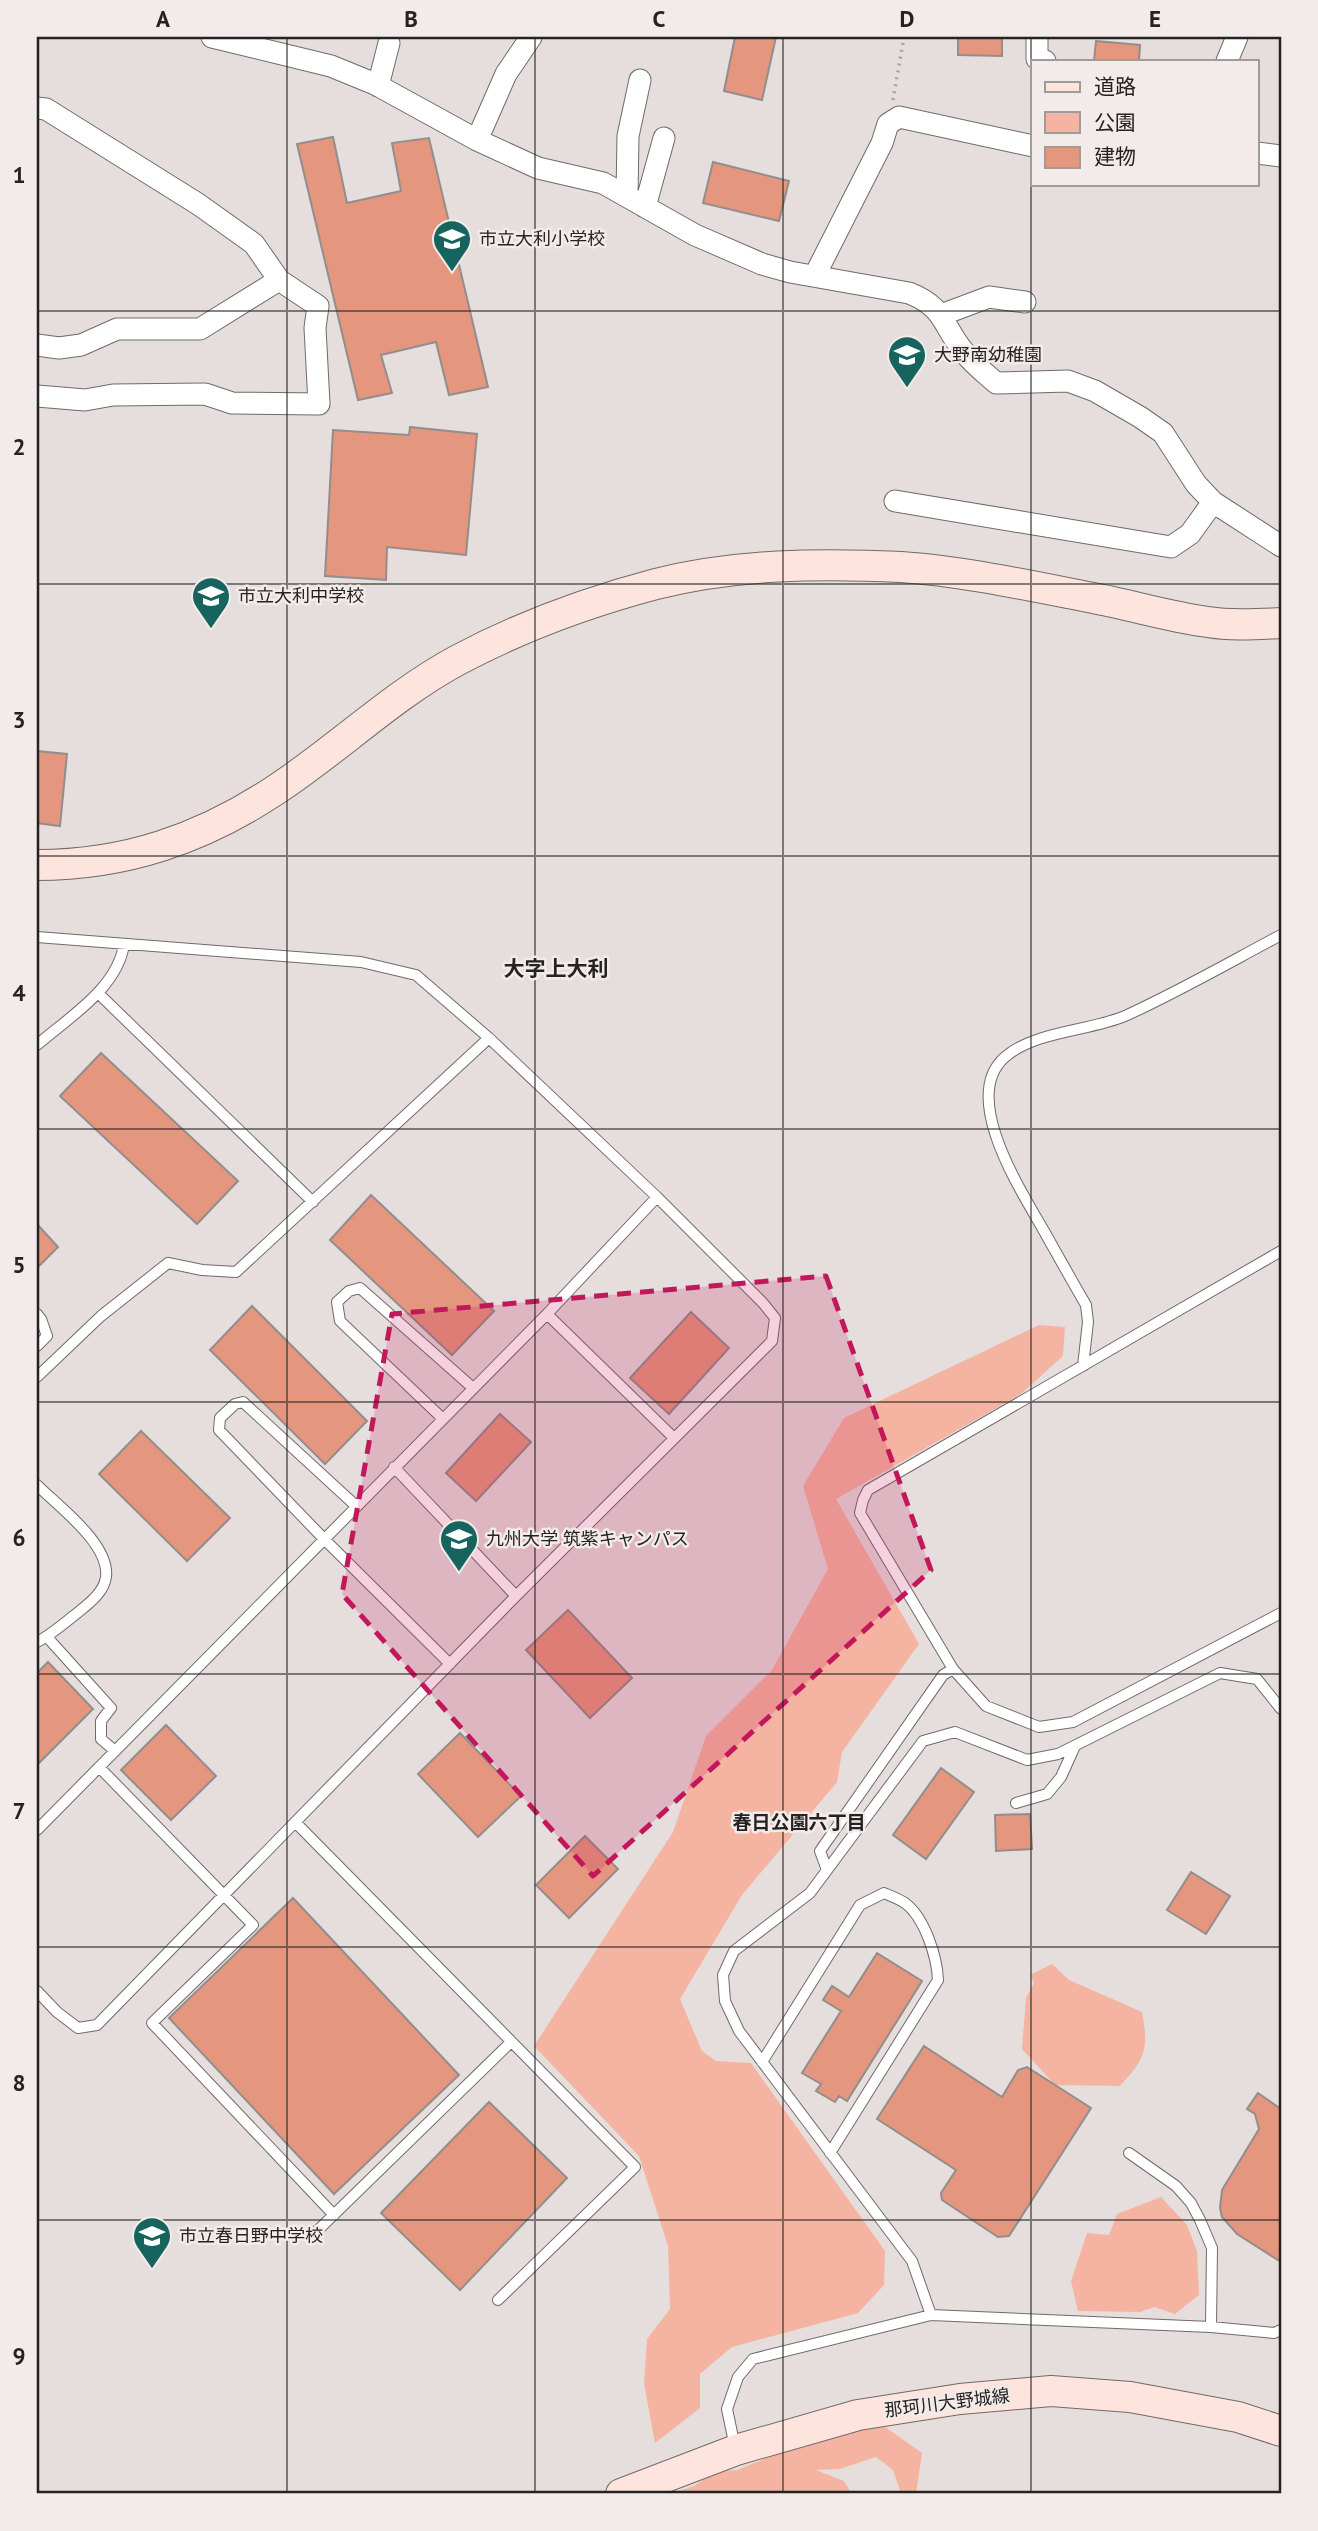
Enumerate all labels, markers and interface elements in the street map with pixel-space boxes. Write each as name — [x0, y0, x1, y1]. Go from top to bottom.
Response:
text: A — [156, 4, 170, 33]
text: B — [404, 4, 418, 33]
text: C — [653, 4, 666, 33]
text: D — [900, 4, 914, 33]
text: E — [1149, 4, 1161, 33]
legend — [1031, 60, 1258, 186]
text: 道路 — [1094, 73, 1136, 100]
text: 公園 — [1094, 109, 1136, 136]
text: 建物 — [1094, 143, 1136, 170]
text: 1 — [12, 160, 26, 189]
school or university icon: 市立大利小学校 — [431, 218, 473, 273]
place label: 市立大利小学校 — [479, 227, 605, 250]
school or university icon: 大野南幼稚園 — [886, 334, 928, 389]
place label: 大野南幼稚園 — [934, 343, 1042, 366]
text: 2 — [12, 432, 26, 461]
school or university icon: 市立大利中学校 — [190, 575, 232, 630]
place label: 市立大利中学校 — [238, 584, 364, 607]
text: 3 — [12, 705, 26, 734]
district label: 大字上大利 — [504, 955, 609, 982]
text: 4 — [12, 978, 26, 1007]
text: 5 — [12, 1250, 26, 1279]
school or university icon: 九州大学 筑紫キャンパス — [438, 1518, 480, 1573]
text: 6 — [12, 1523, 26, 1552]
place label: 九州大学 筑紫キャンパス — [486, 1527, 689, 1550]
text: 7 — [12, 1796, 26, 1825]
district label: 春日公園六丁目 — [732, 1810, 866, 1834]
text: 8 — [12, 2068, 26, 2097]
school or university icon: 市立春日野中学校 — [131, 2215, 173, 2270]
place label: 市立春日野中学校 — [179, 2224, 323, 2247]
text: 9 — [12, 2341, 26, 2370]
street label: 那珂川大野城線 — [883, 2383, 1011, 2422]

